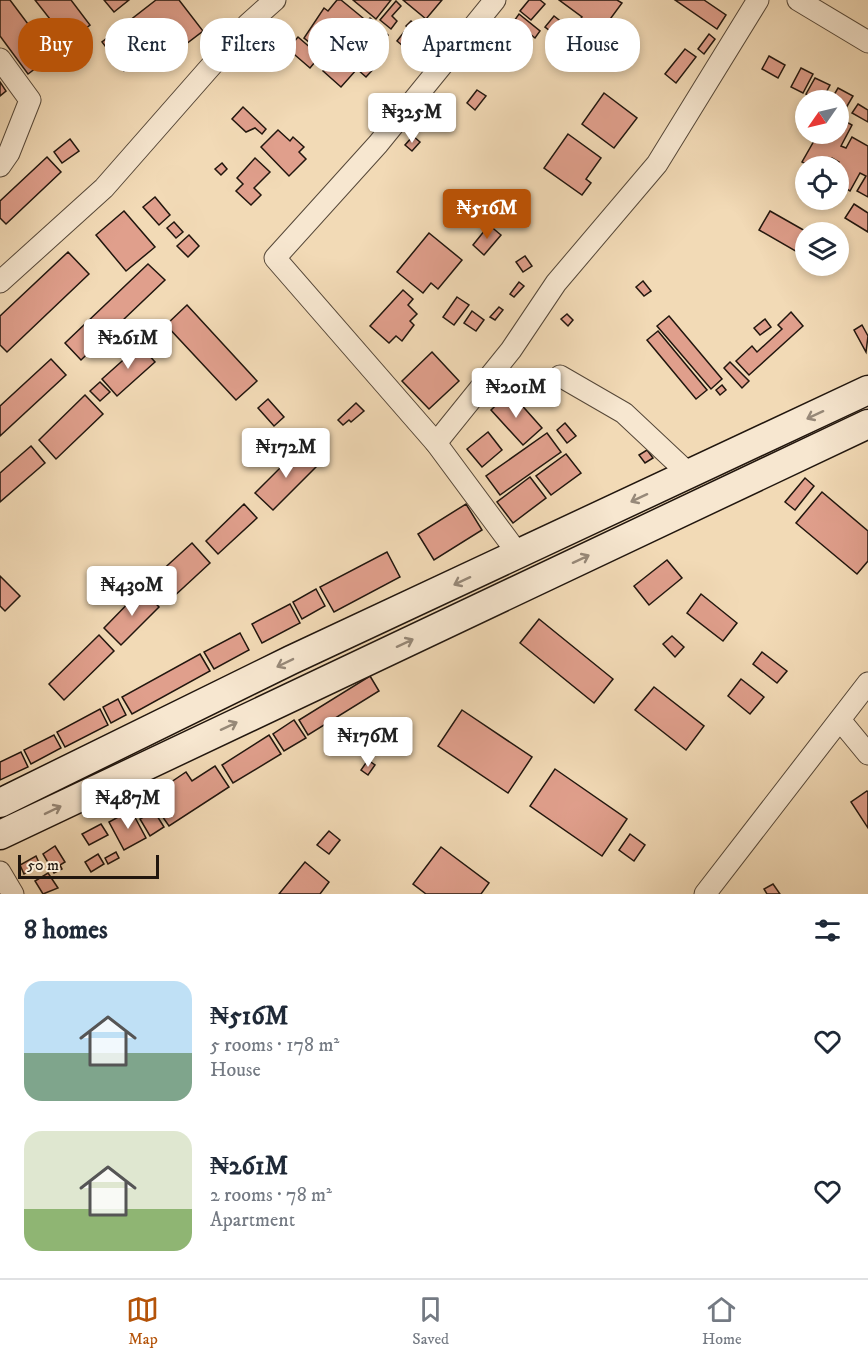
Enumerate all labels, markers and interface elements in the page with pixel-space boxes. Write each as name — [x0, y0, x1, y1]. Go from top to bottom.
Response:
chip: Buy — [18, 18, 93, 72]
chip: Rent — [105, 18, 188, 72]
chip: Filters — [200, 18, 296, 72]
chip: New — [308, 18, 389, 72]
chip: Apartment — [401, 18, 533, 72]
chip: House — [545, 18, 640, 72]
north arrow — [795, 90, 849, 144]
map controls — [795, 90, 849, 276]
pin: ₦325M — [370, 93, 454, 144]
text: ₦325M — [382, 100, 442, 125]
button: locate — [795, 156, 849, 210]
pin: ₦516M — [445, 189, 529, 240]
text: ₦516M — [457, 196, 517, 221]
button: layers — [795, 222, 849, 276]
pin: ₦261M — [86, 319, 170, 370]
text: ₦261M — [98, 326, 158, 351]
pin: ₦201M — [474, 368, 558, 419]
text: ₦201M — [486, 375, 546, 400]
one-way arrow — [807, 409, 825, 421]
pin: ₦172M — [244, 428, 328, 479]
text: ₦172M — [256, 435, 316, 460]
one-way arrow — [630, 493, 648, 505]
one-way arrow — [572, 553, 590, 565]
pin: ₦430M — [90, 566, 174, 617]
text: ₦430M — [101, 573, 163, 598]
one-way arrow — [454, 576, 472, 587]
one-way arrow — [396, 636, 414, 648]
one-way arrow — [277, 658, 295, 669]
pin: ₦176M — [326, 717, 410, 768]
one-way arrow — [219, 719, 237, 731]
text: ₦176M — [338, 724, 398, 749]
pin: ₦487M — [86, 779, 170, 830]
text: ₦487M — [96, 786, 160, 811]
one-way arrow — [43, 803, 61, 815]
scale bar — [18, 852, 159, 880]
text: 50 m — [27, 855, 59, 875]
text: 8 homes — [24, 914, 108, 947]
icon: filters — [811, 914, 844, 947]
text: ₦516M — [210, 1000, 288, 1033]
icon: home — [72, 1005, 144, 1077]
icon: heart — [811, 1025, 844, 1058]
text: 5 rooms · 178 m² — [210, 1033, 339, 1058]
text: House — [210, 1058, 261, 1083]
text: ₦261M — [210, 1150, 288, 1183]
icon: home — [72, 1155, 144, 1227]
icon: heart — [811, 1175, 844, 1208]
text: 2 rooms · 78 m² — [210, 1183, 332, 1208]
text: Apartment — [210, 1208, 295, 1233]
tab: Map — [126, 1293, 159, 1349]
tab: Saved — [412, 1293, 449, 1349]
tab: Home — [702, 1293, 742, 1349]

